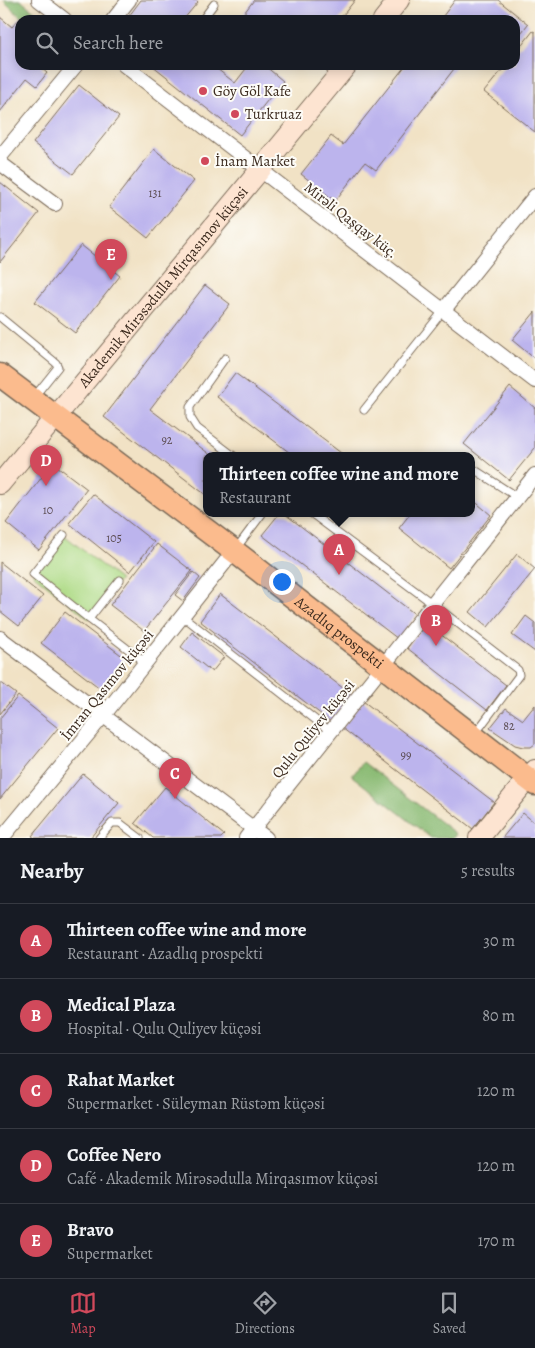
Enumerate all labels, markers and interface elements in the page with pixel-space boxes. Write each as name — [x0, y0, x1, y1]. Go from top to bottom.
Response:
search box — [15, 15, 520, 70]
icon: search — [33, 29, 61, 57]
text: Search here — [73, 30, 163, 56]
place label: Göy Göl Kafe — [213, 81, 291, 101]
marker: Göy Göl Kafe — [197, 85, 209, 97]
place label: Turkruaz — [245, 104, 302, 124]
marker: Turkruaz — [229, 108, 241, 120]
place label: İnam Market — [215, 151, 295, 171]
marker: İnam Market — [199, 155, 211, 167]
street label: Mirəli Qaşqay küç. — [300, 177, 402, 263]
street label: Akademik Mirəsədulla Mirqasımov küçəsi — [73, 182, 252, 392]
house number: 131 — [148, 185, 162, 201]
pin: E — [95, 239, 127, 280]
house number: 92 — [161, 432, 173, 448]
pin: D — [30, 445, 62, 486]
popup — [203, 452, 475, 517]
text: Thirteen coffee wine and more — [219, 461, 459, 487]
text: Restaurant — [219, 487, 291, 509]
house number: 10 — [43, 502, 53, 518]
house number: 105 — [106, 530, 122, 546]
pin: A — [323, 534, 355, 575]
your location — [269, 569, 295, 595]
street label: Azadlıq prospekti — [290, 591, 388, 673]
pin: B — [420, 605, 452, 646]
street label: İmran Qasımov küçəsi — [56, 625, 158, 745]
street label: Qulu Quliyev küçəsi — [267, 676, 359, 782]
house number: 82 — [503, 718, 515, 734]
house number: 99 — [401, 747, 411, 763]
pin: C — [159, 758, 191, 799]
text: Nearby — [20, 857, 83, 885]
text: 5 results — [461, 860, 515, 882]
text: Thirteen coffee wine and more — [67, 917, 307, 943]
text: A — [31, 930, 41, 952]
text: 30 m — [483, 930, 515, 952]
text: Restaurant · Azadlıq prospekti — [67, 943, 263, 965]
text: Medical Plaza — [67, 992, 176, 1018]
text: B — [31, 1005, 41, 1027]
text: 80 m — [482, 1005, 515, 1027]
text: Hospital · Qulu Quliyev küçəsi — [67, 1018, 262, 1040]
text: Rahat Market — [67, 1067, 174, 1093]
text: C — [31, 1080, 41, 1102]
text: 120 m — [477, 1080, 515, 1102]
text: Supermarket · Süleyman Rüstəm küçəsi — [67, 1093, 325, 1115]
text: Coffee Nero — [67, 1142, 161, 1168]
text: D — [30, 1155, 42, 1177]
text: 120 m — [477, 1155, 515, 1177]
text: Café · Akademik Mirəsədulla Mirqasımov küçəsi — [67, 1168, 378, 1190]
text: Bravo — [67, 1217, 114, 1243]
text: E — [31, 1230, 41, 1252]
text: 170 m — [478, 1230, 515, 1252]
text: Supermarket — [67, 1243, 153, 1265]
tab: Map — [69, 1289, 97, 1338]
tab: Directions — [235, 1289, 295, 1338]
tab: Saved — [433, 1289, 466, 1338]

